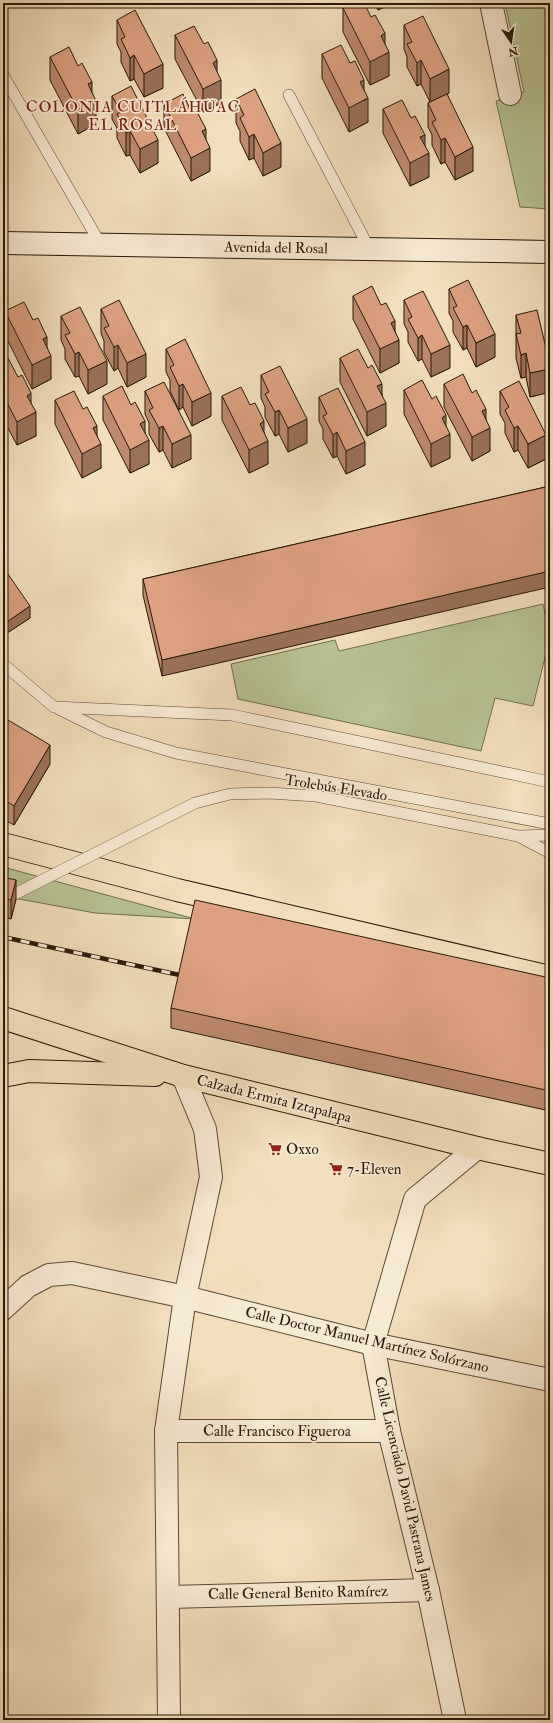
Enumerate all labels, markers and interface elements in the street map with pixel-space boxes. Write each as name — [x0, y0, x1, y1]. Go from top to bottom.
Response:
north arrow — [491, 22, 531, 62]
text: N — [506, 44, 520, 59]
district label: COLONIA CUITLÁHUAC EL ROSAL — [26, 96, 240, 135]
street label: Avenida del Rosal — [223, 238, 328, 258]
street label: Trolebús Elevado — [283, 771, 389, 805]
street label: Calzada Ermita Iztapalapa — [194, 1071, 354, 1129]
place label: Oxxo — [286, 1140, 319, 1159]
supermarket icon: Oxxo — [267, 1141, 283, 1157]
place label: 7-Eleven — [347, 1160, 402, 1179]
supermarket icon: 7-Eleven — [328, 1161, 344, 1177]
street label: Calle Doctor Manuel Martínez Solórzano — [243, 1303, 491, 1377]
street label: Calle Licenciado David Pastrana James — [369, 1375, 440, 1604]
street label: Calle Francisco Figueroa — [203, 1422, 352, 1441]
street label: Calle General Benito Ramírez — [208, 1582, 388, 1604]

